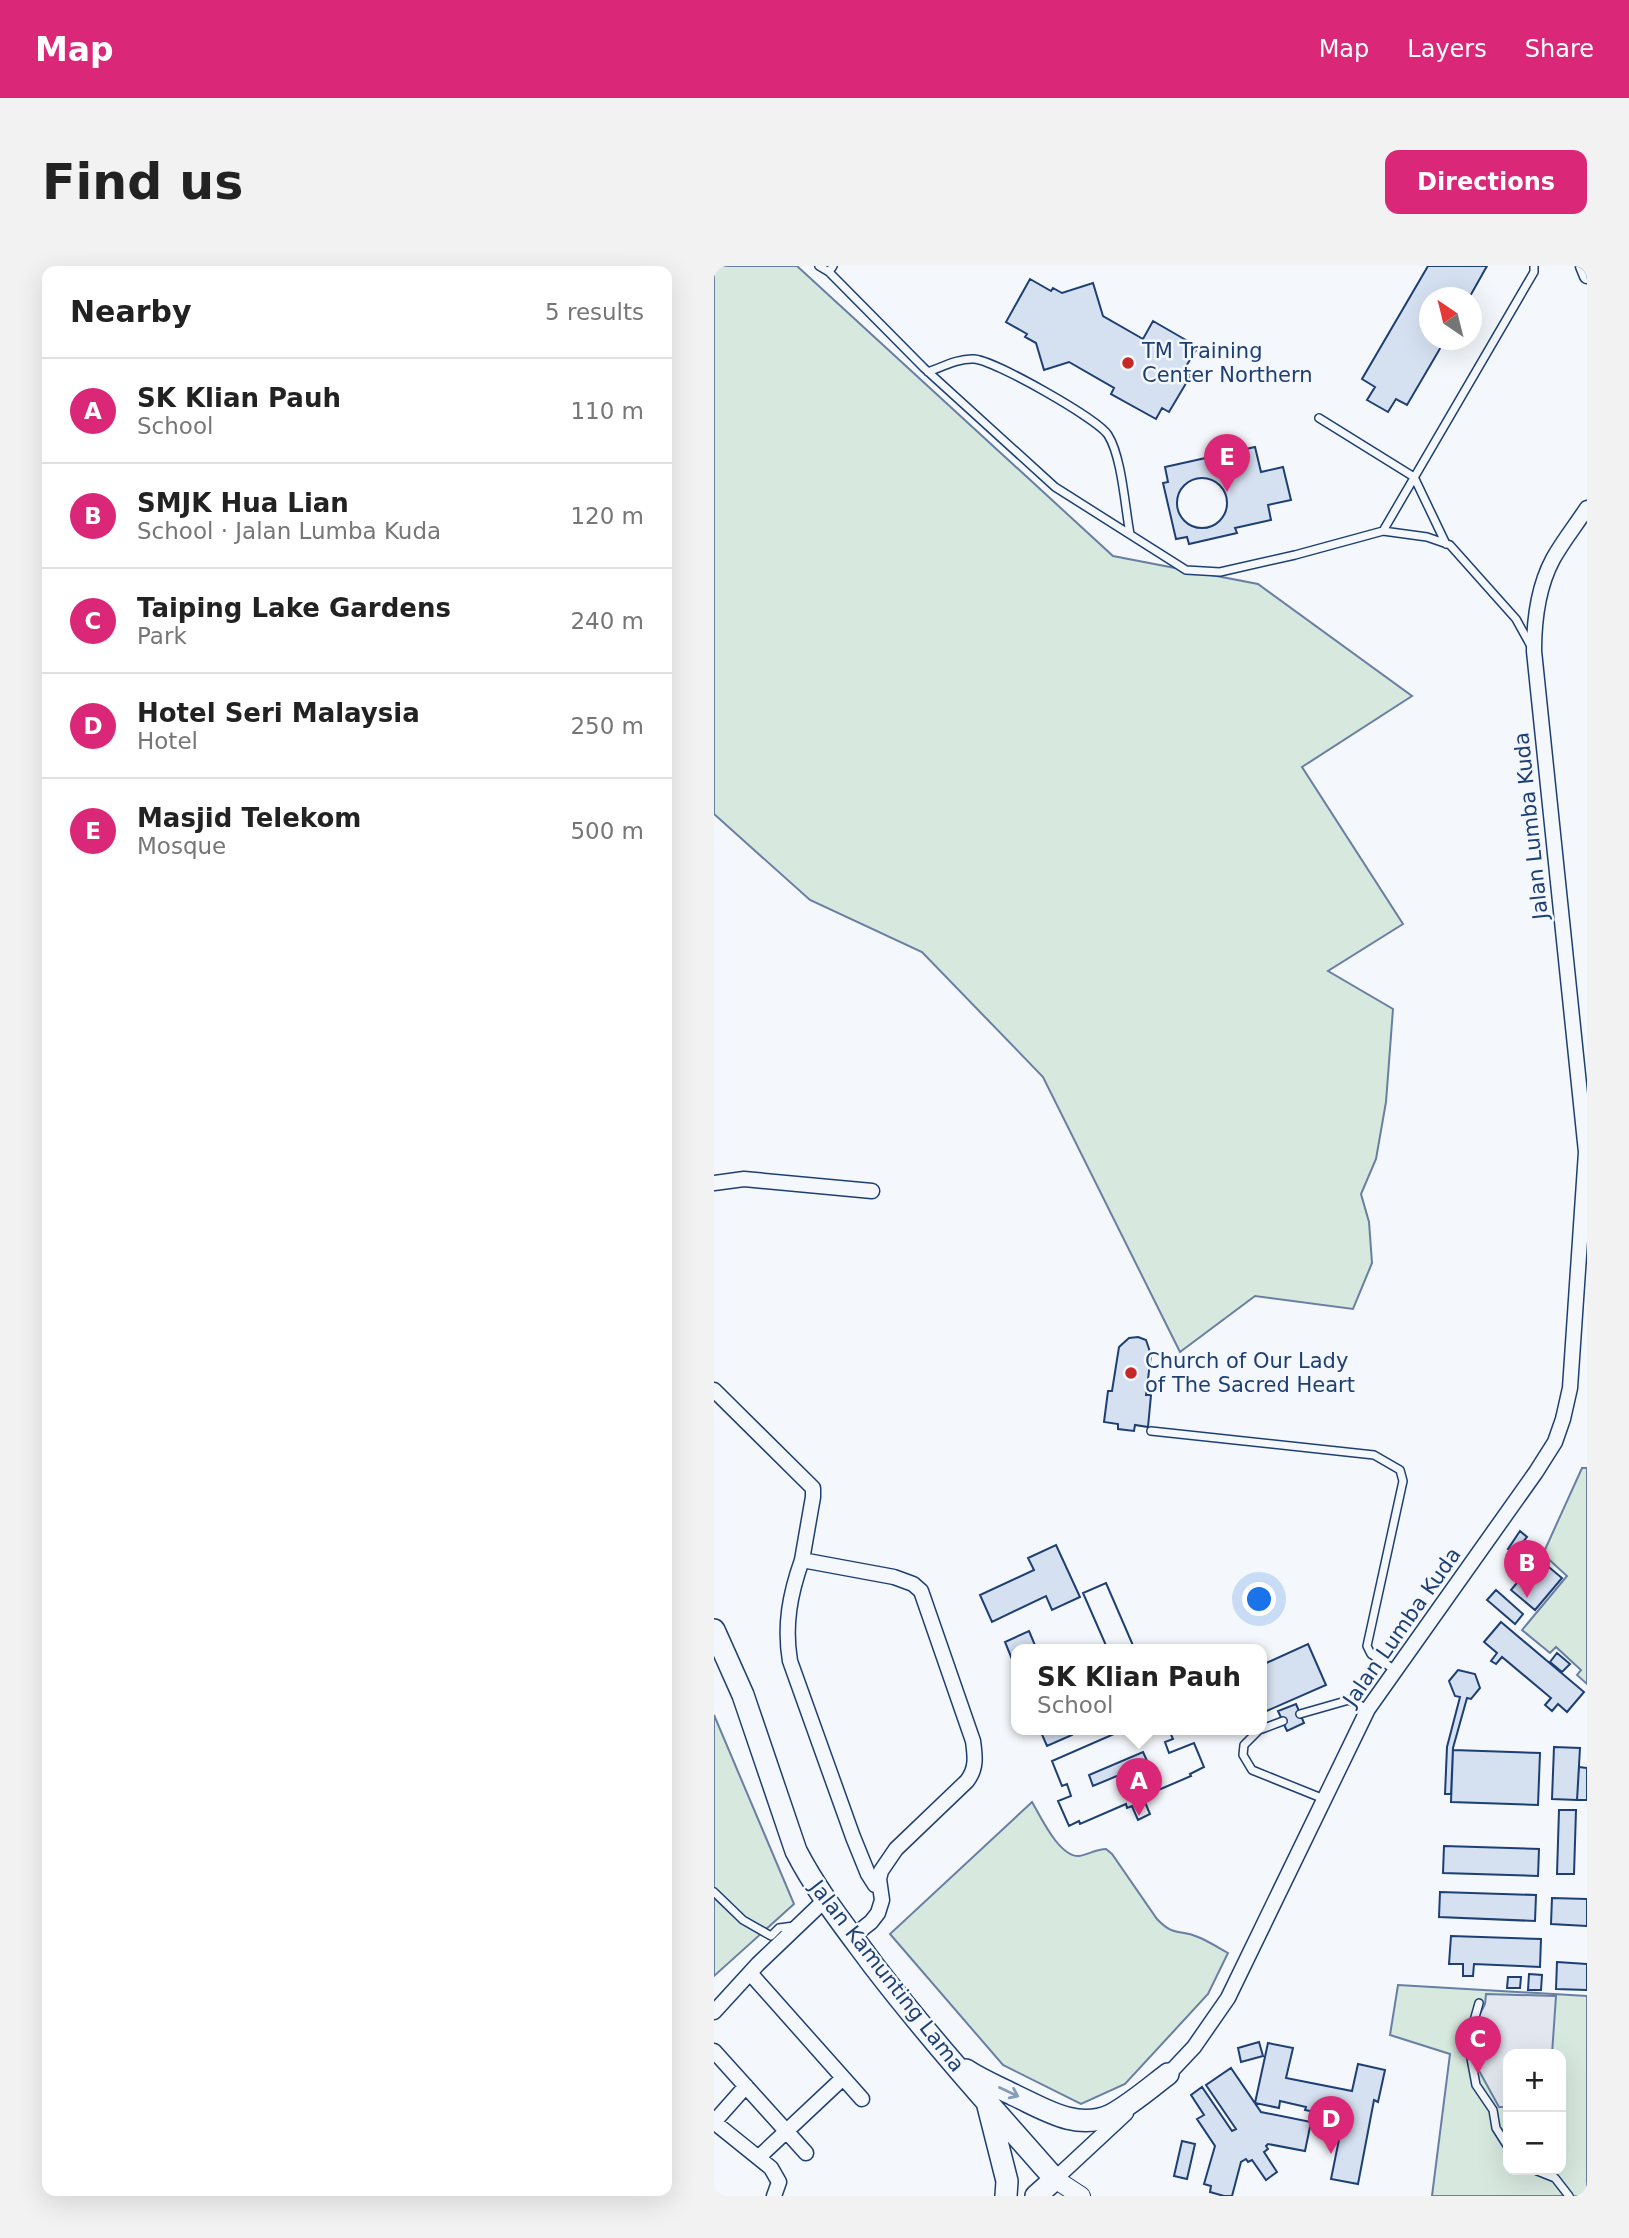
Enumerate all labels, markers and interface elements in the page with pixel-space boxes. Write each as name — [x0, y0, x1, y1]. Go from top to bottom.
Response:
text: Map — [35, 30, 114, 69]
text: Map — [1319, 35, 1369, 63]
text: Layers — [1407, 35, 1487, 63]
text: Share — [1525, 35, 1594, 63]
button: Directions — [1385, 150, 1587, 214]
text: Find us — [42, 154, 243, 211]
north arrow — [1419, 287, 1482, 350]
text: Nearby — [70, 294, 192, 329]
text: 5 results — [545, 299, 644, 325]
place label: TM Training Center Northern — [1141, 339, 1313, 387]
marker: TM Training Center Northern — [1120, 355, 1136, 371]
text: SK Klian Pauh — [137, 383, 341, 413]
text: A — [84, 398, 102, 424]
text: 110 m — [570, 398, 644, 424]
text: School — [137, 413, 213, 439]
pin: E — [1204, 434, 1250, 492]
text: SMJK Hua Lian — [137, 488, 349, 518]
text: B — [84, 503, 102, 529]
text: 120 m — [570, 503, 644, 529]
text: School · Jalan Lumba Kuda — [137, 518, 441, 544]
text: Taiping Lake Gardens — [137, 593, 451, 623]
text: C — [85, 608, 101, 634]
text: 240 m — [570, 608, 644, 634]
text: Park — [137, 623, 187, 649]
text: Hotel Seri Malaysia — [137, 698, 420, 728]
text: D — [83, 713, 103, 739]
text: 250 m — [570, 713, 644, 739]
text: Hotel — [137, 728, 198, 754]
street label: Jalan Lumba Kuda — [1509, 731, 1553, 923]
text: Masjid Telekom — [137, 803, 361, 833]
text: E — [85, 818, 101, 844]
text: 500 m — [570, 818, 644, 844]
text: Mosque — [137, 833, 226, 859]
place label: Church of Our Lady of The Sacred Heart — [1145, 1349, 1355, 1397]
marker: Church of Our Lady of The Sacred Heart — [1123, 1365, 1139, 1381]
pin: B — [1504, 1540, 1550, 1598]
street label: Jalan Lumba Kuda — [1337, 1543, 1466, 1713]
your location — [1242, 1582, 1276, 1616]
popup — [1011, 1644, 1267, 1735]
text: SK Klian Pauh — [1037, 1662, 1241, 1692]
text: School — [1037, 1692, 1113, 1718]
pin: A — [1116, 1758, 1162, 1816]
street label: Jalan Kamunting Lama — [804, 1874, 969, 2077]
pin: C — [1455, 2016, 1501, 2074]
map controls — [1503, 2049, 1566, 2175]
button: + — [1503, 2049, 1566, 2112]
one-way arrow — [998, 2086, 1019, 2100]
pin: D — [1308, 2096, 1354, 2154]
button: − — [1503, 2112, 1566, 2175]

